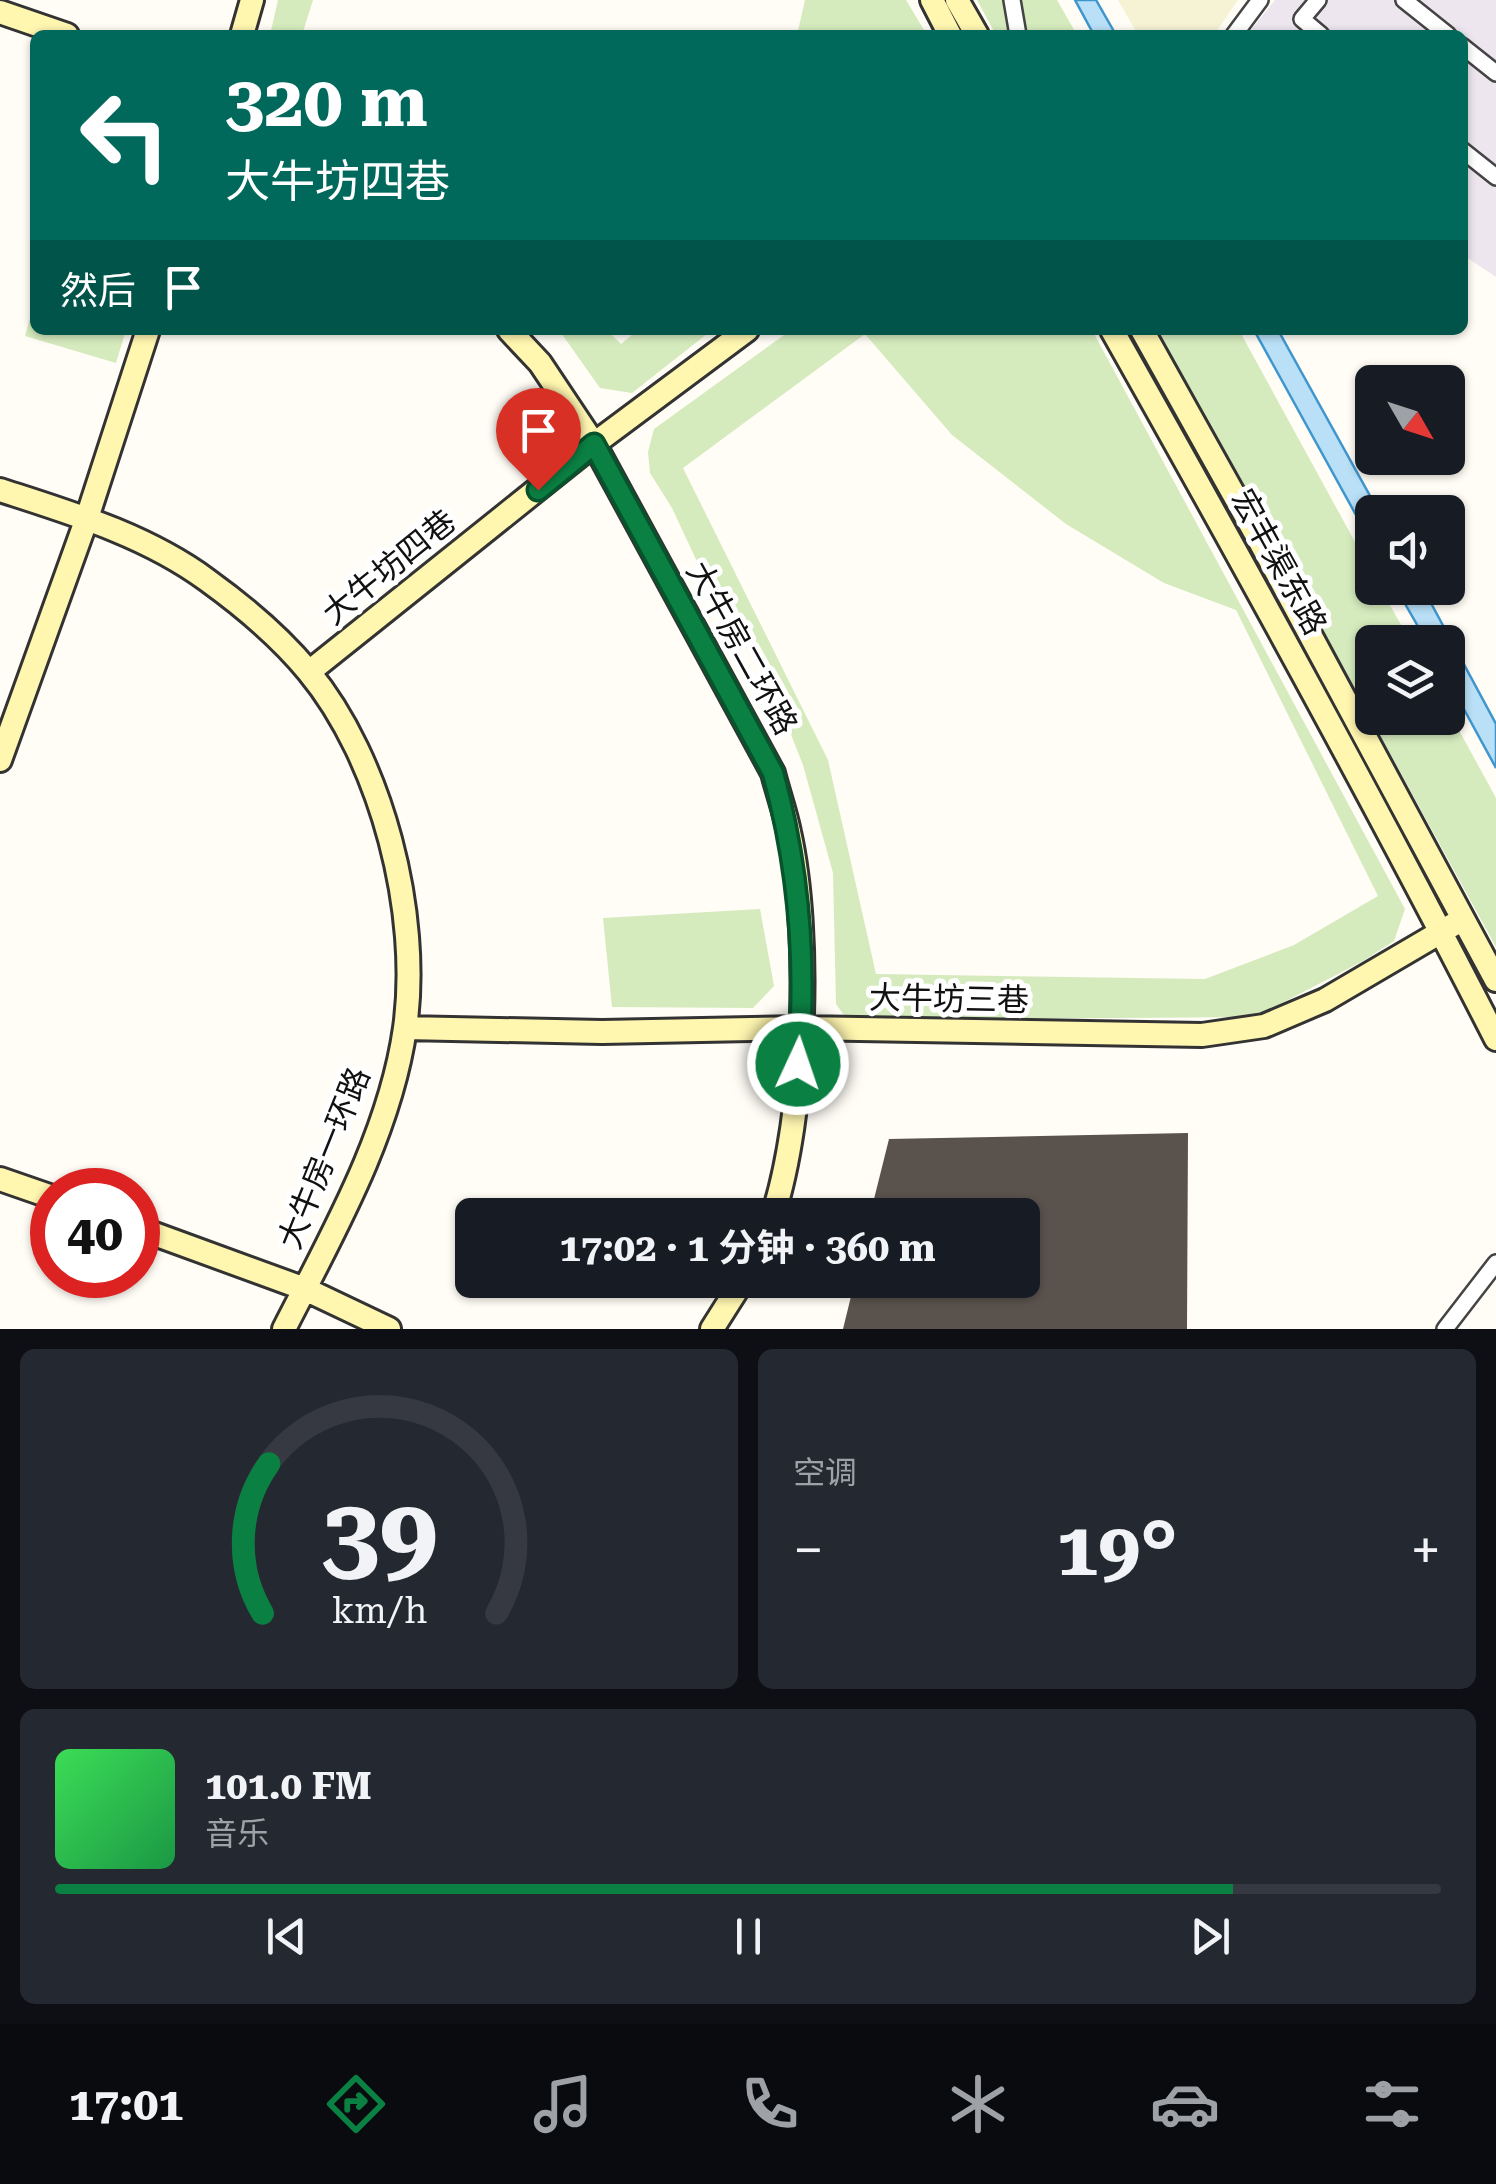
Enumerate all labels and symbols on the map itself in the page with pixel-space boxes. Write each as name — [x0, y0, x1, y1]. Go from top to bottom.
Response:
north arrow — [1355, 365, 1465, 475]
pin — [496, 388, 581, 491]
street label: 宏丰渠东路 — [1224, 483, 1334, 641]
street label: 大牛坊四巷 — [315, 502, 463, 632]
street label: 大牛房二环路 — [679, 555, 805, 741]
street label: 大牛坊三巷 — [869, 979, 1029, 1019]
position arrow — [746, 1012, 850, 1116]
street label: 大牛房一环路 — [270, 1062, 378, 1254]
speed limit sign: 40 — [30, 1168, 160, 1298]

